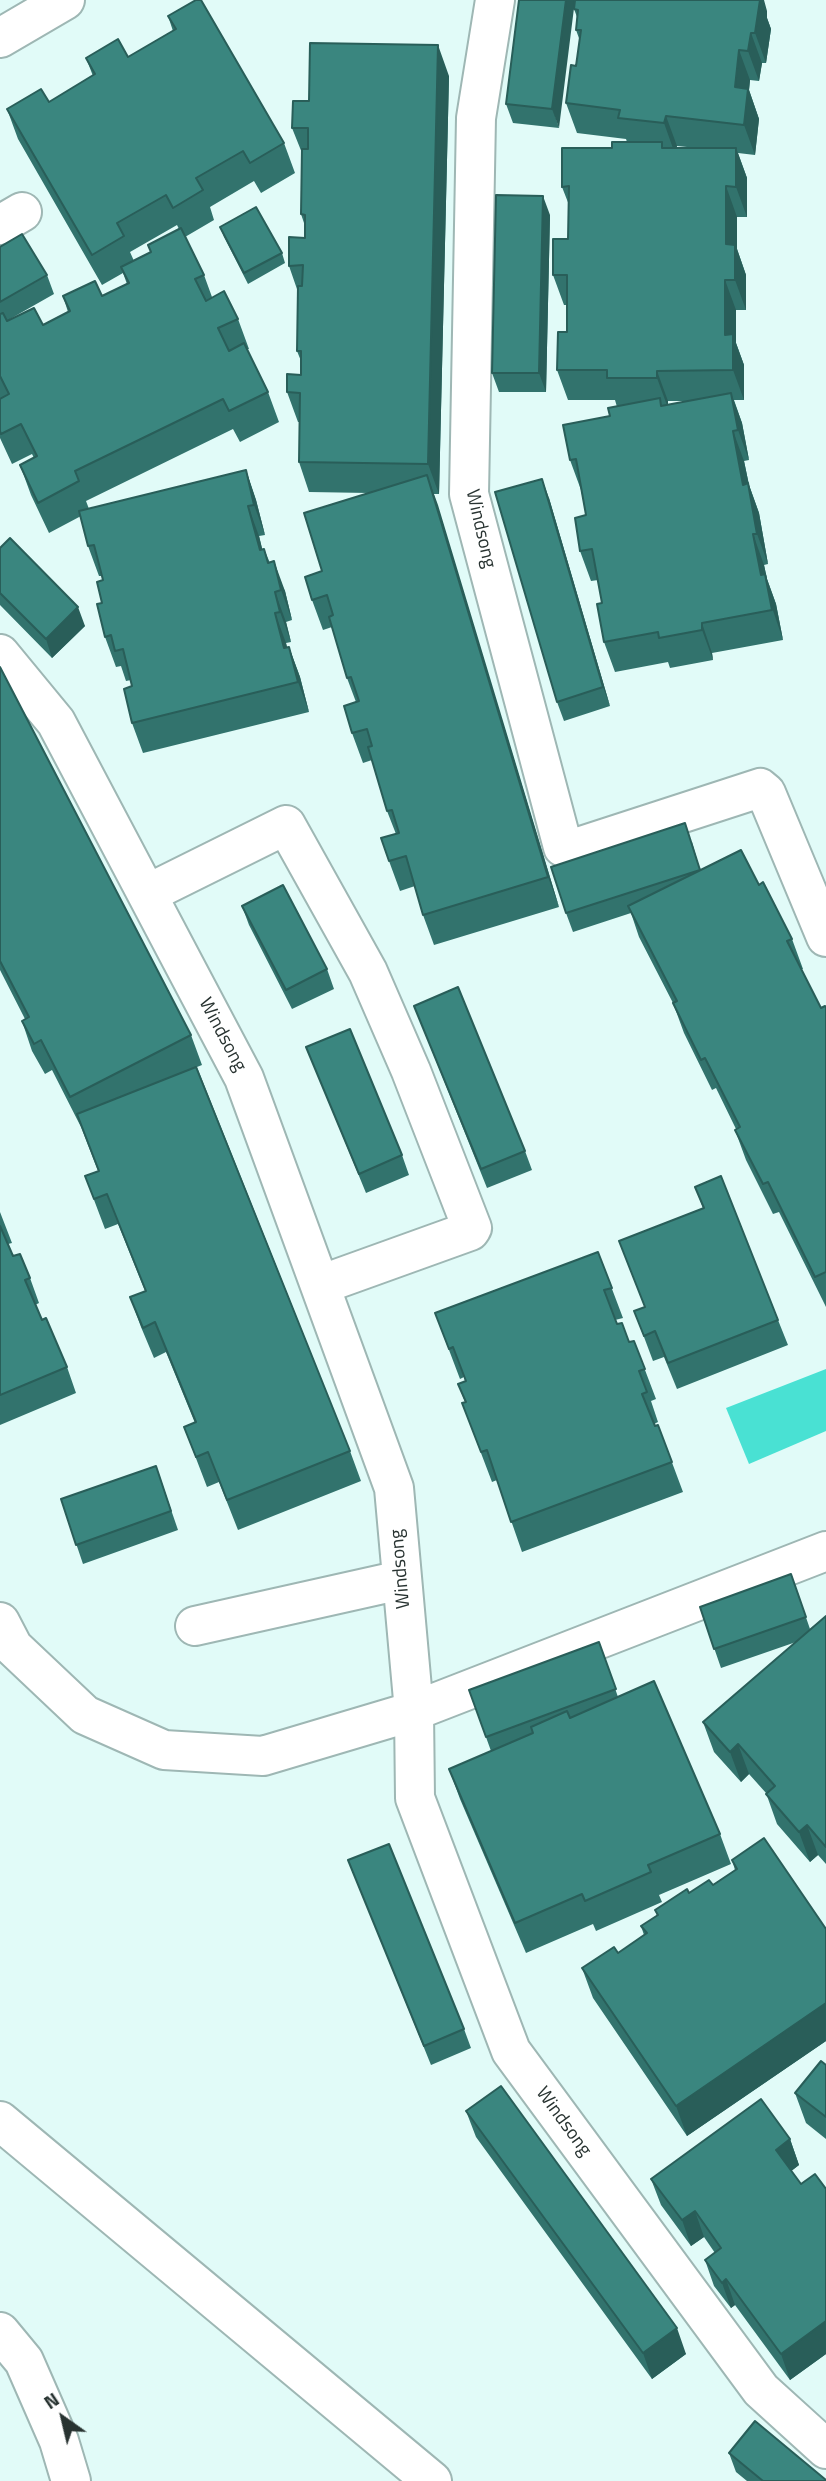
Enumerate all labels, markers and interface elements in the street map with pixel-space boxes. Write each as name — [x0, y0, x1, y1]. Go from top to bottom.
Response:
street label: Windsong — [460, 487, 500, 571]
street label: Windsong — [193, 994, 251, 1076]
street label: Windsong — [386, 1528, 416, 1610]
street label: Windsong — [530, 2083, 596, 2161]
north arrow — [28, 2383, 98, 2453]
text: N — [37, 2384, 65, 2416]

